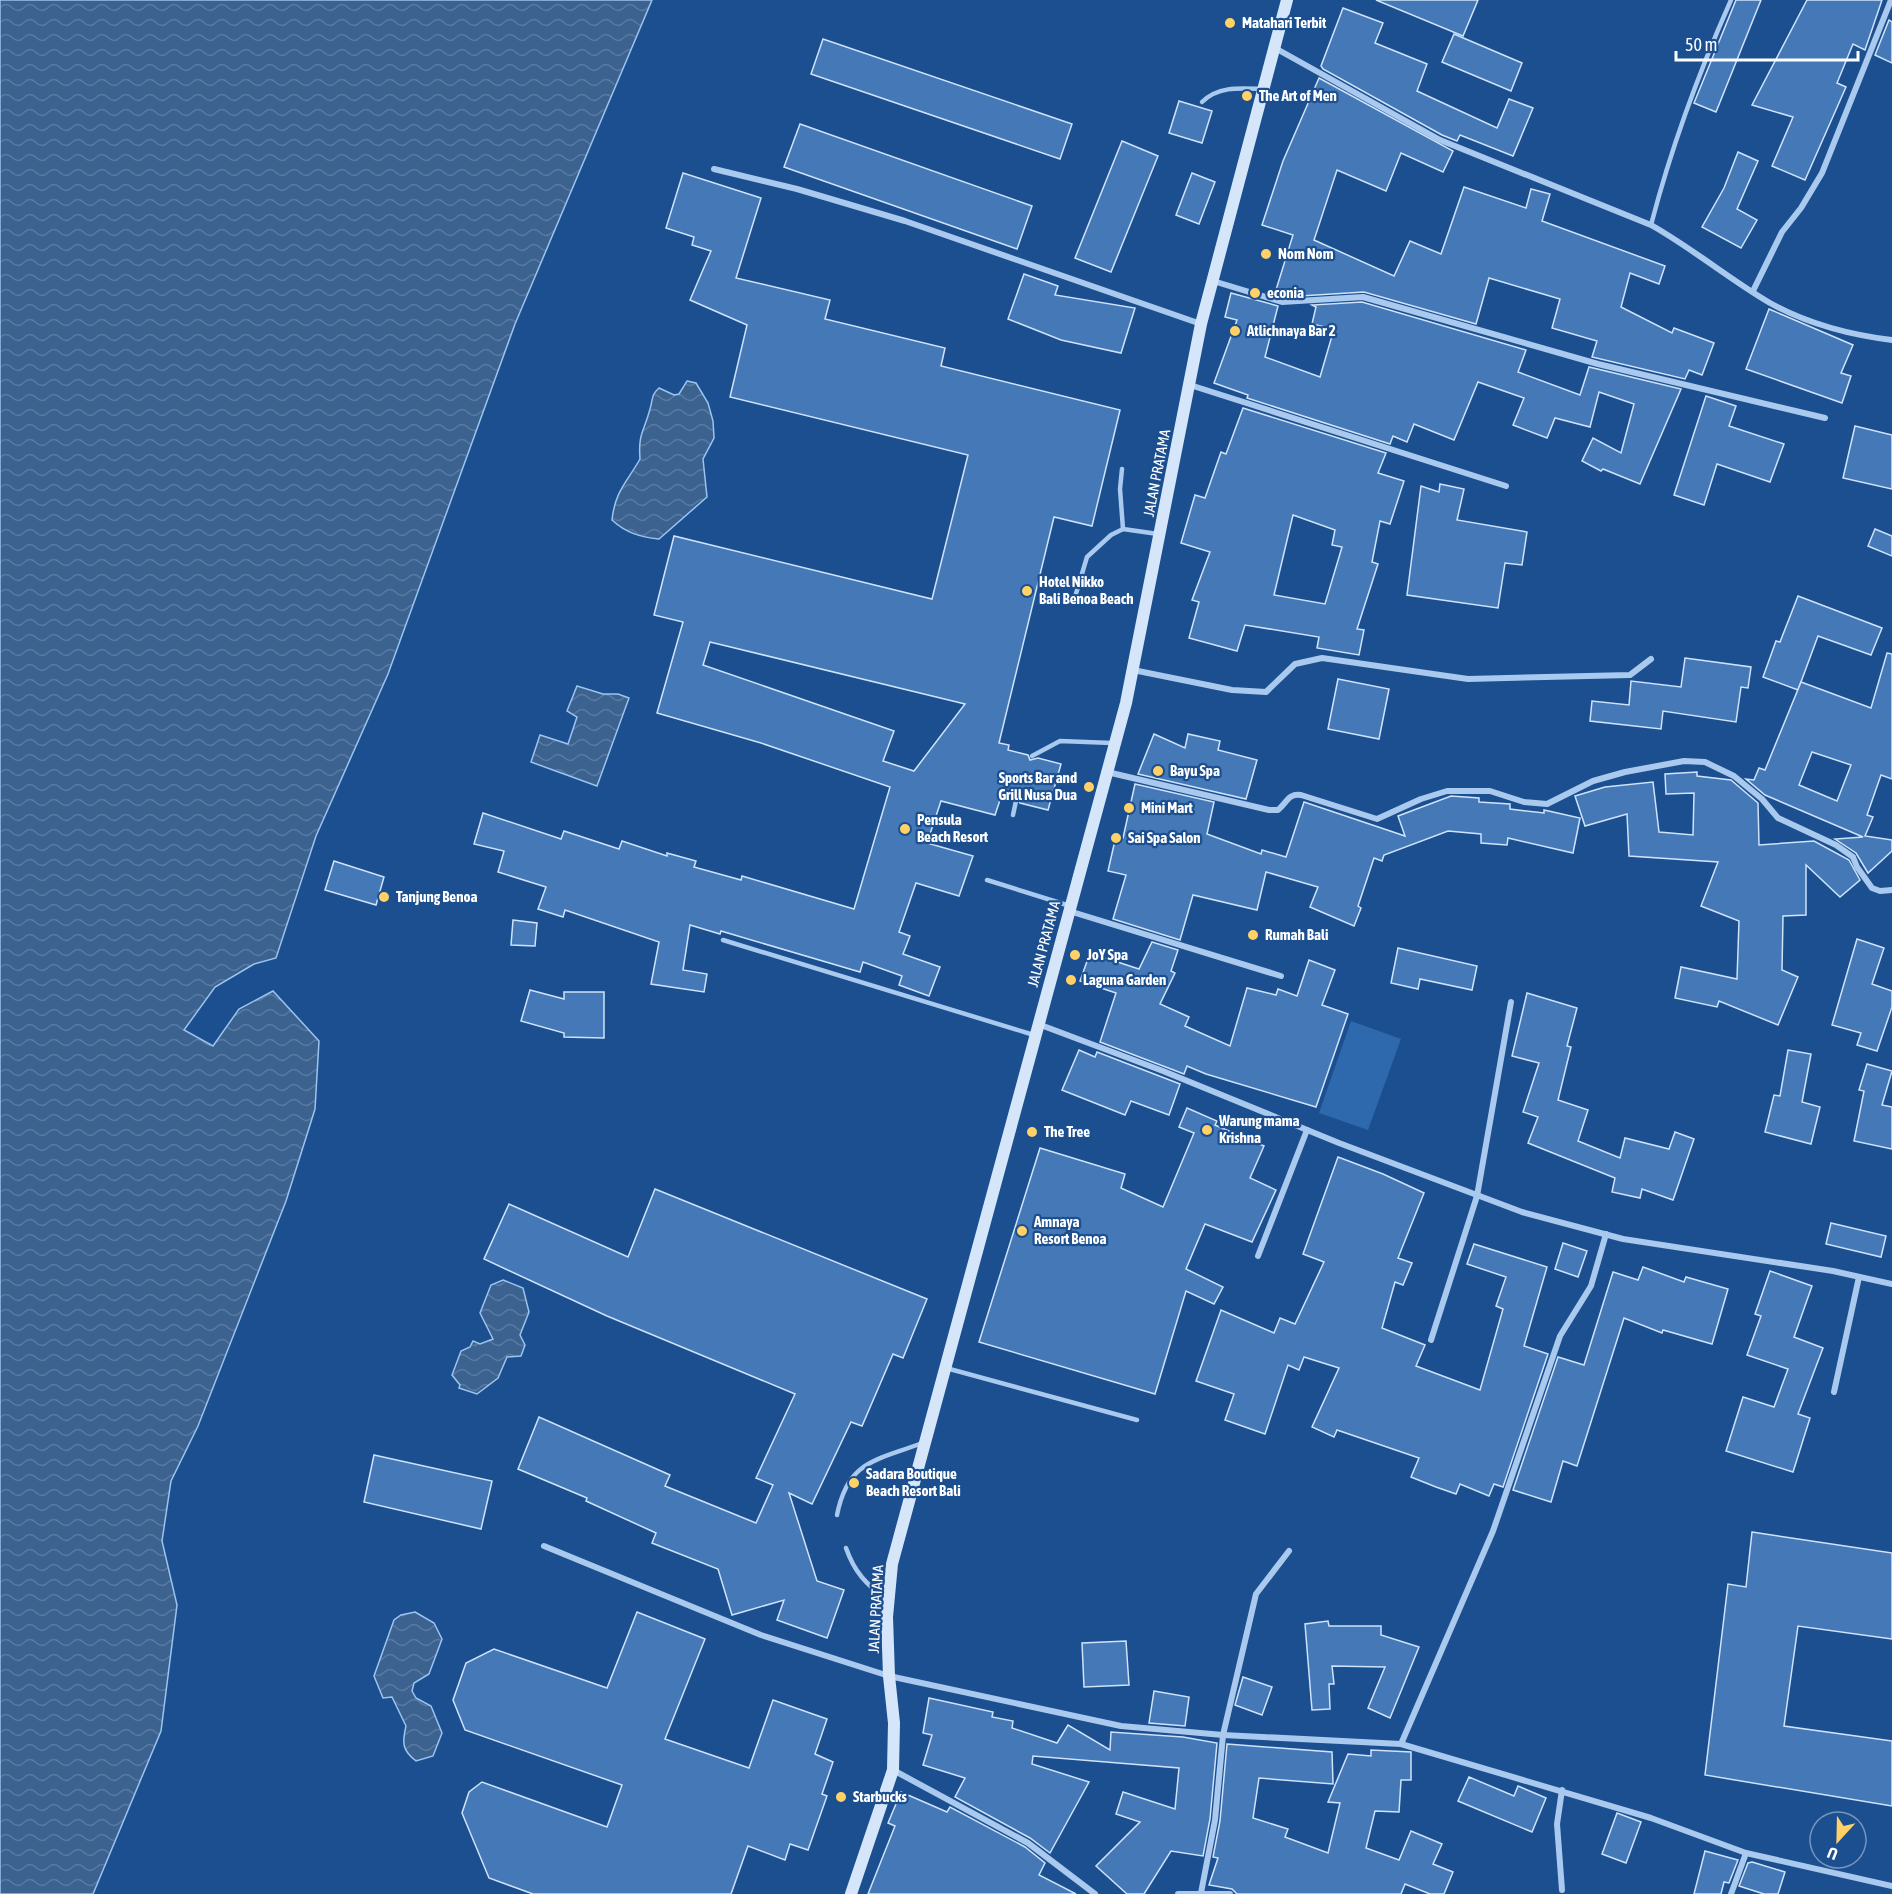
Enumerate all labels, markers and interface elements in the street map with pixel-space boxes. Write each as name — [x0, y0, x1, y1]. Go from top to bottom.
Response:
place label: Matahari Terbit — [1242, 14, 1327, 31]
marker: Matahari Terbit — [1223, 16, 1237, 30]
scale bar — [1676, 24, 1858, 62]
text: 50 m — [1685, 34, 1717, 55]
place label: The Art of Men — [1259, 87, 1337, 104]
marker: The Art of Men — [1240, 89, 1254, 103]
place label: Nom Nom — [1278, 245, 1334, 262]
marker: Nom Nom — [1259, 247, 1273, 261]
place label: econia — [1267, 284, 1304, 301]
marker: econia — [1248, 286, 1262, 300]
place label: Atlichnaya Bar 2 — [1246, 322, 1336, 339]
marker: Atlichnaya Bar 2 — [1228, 324, 1242, 338]
street label: JALAN PRATAMA — [1140, 427, 1173, 518]
place label: Hotel Nikko Bali Benoa Beach — [1039, 573, 1134, 607]
marker: Hotel Nikko Bali Benoa Beach — [1020, 584, 1034, 598]
place label: Bayu Spa — [1170, 762, 1220, 779]
marker: Bayu Spa — [1151, 764, 1165, 778]
place label: Sports Bar and Grill Nusa Dua — [998, 769, 1077, 803]
marker: Sports Bar and Grill Nusa Dua — [1082, 780, 1096, 794]
place label: Mini Mart — [1141, 799, 1194, 816]
marker: Mini Mart — [1122, 801, 1136, 815]
place label: Pensula Beach Resort — [917, 811, 989, 845]
marker: Pensula Beach Resort — [898, 822, 912, 836]
place label: Sai Spa Salon — [1128, 829, 1201, 846]
marker: Sai Spa Salon — [1109, 831, 1123, 845]
place label: Tanjung Benoa — [396, 888, 478, 905]
marker: Tanjung Benoa — [377, 890, 391, 904]
street label: JALAN PRATAMA — [1024, 898, 1063, 989]
place label: Rumah Bali — [1265, 926, 1328, 943]
marker: Rumah Bali — [1246, 928, 1260, 942]
place label: JoY Spa — [1086, 946, 1128, 963]
marker: JoY Spa — [1068, 948, 1082, 962]
place label: Laguna Garden — [1083, 971, 1166, 988]
marker: Laguna Garden — [1064, 973, 1078, 987]
place label: Warung mama Krishna — [1218, 1112, 1299, 1146]
place label: The Tree — [1044, 1123, 1090, 1140]
marker: Warung mama Krishna — [1200, 1123, 1214, 1137]
marker: The Tree — [1025, 1125, 1039, 1139]
place label: Amnaya Resort Benoa — [1033, 1213, 1107, 1247]
marker: Amnaya Resort Benoa — [1015, 1224, 1029, 1238]
place label: Sadara Boutique Beach Resort Bali — [866, 1465, 961, 1499]
marker: Sadara Boutique Beach Resort Bali — [847, 1476, 861, 1490]
street label: JALAN PRATAMA — [865, 1564, 886, 1654]
place label: Starbucks — [853, 1788, 908, 1805]
marker: Starbucks — [834, 1790, 848, 1804]
north arrow — [1808, 1810, 1868, 1870]
text: U — [1825, 1844, 1840, 1864]

